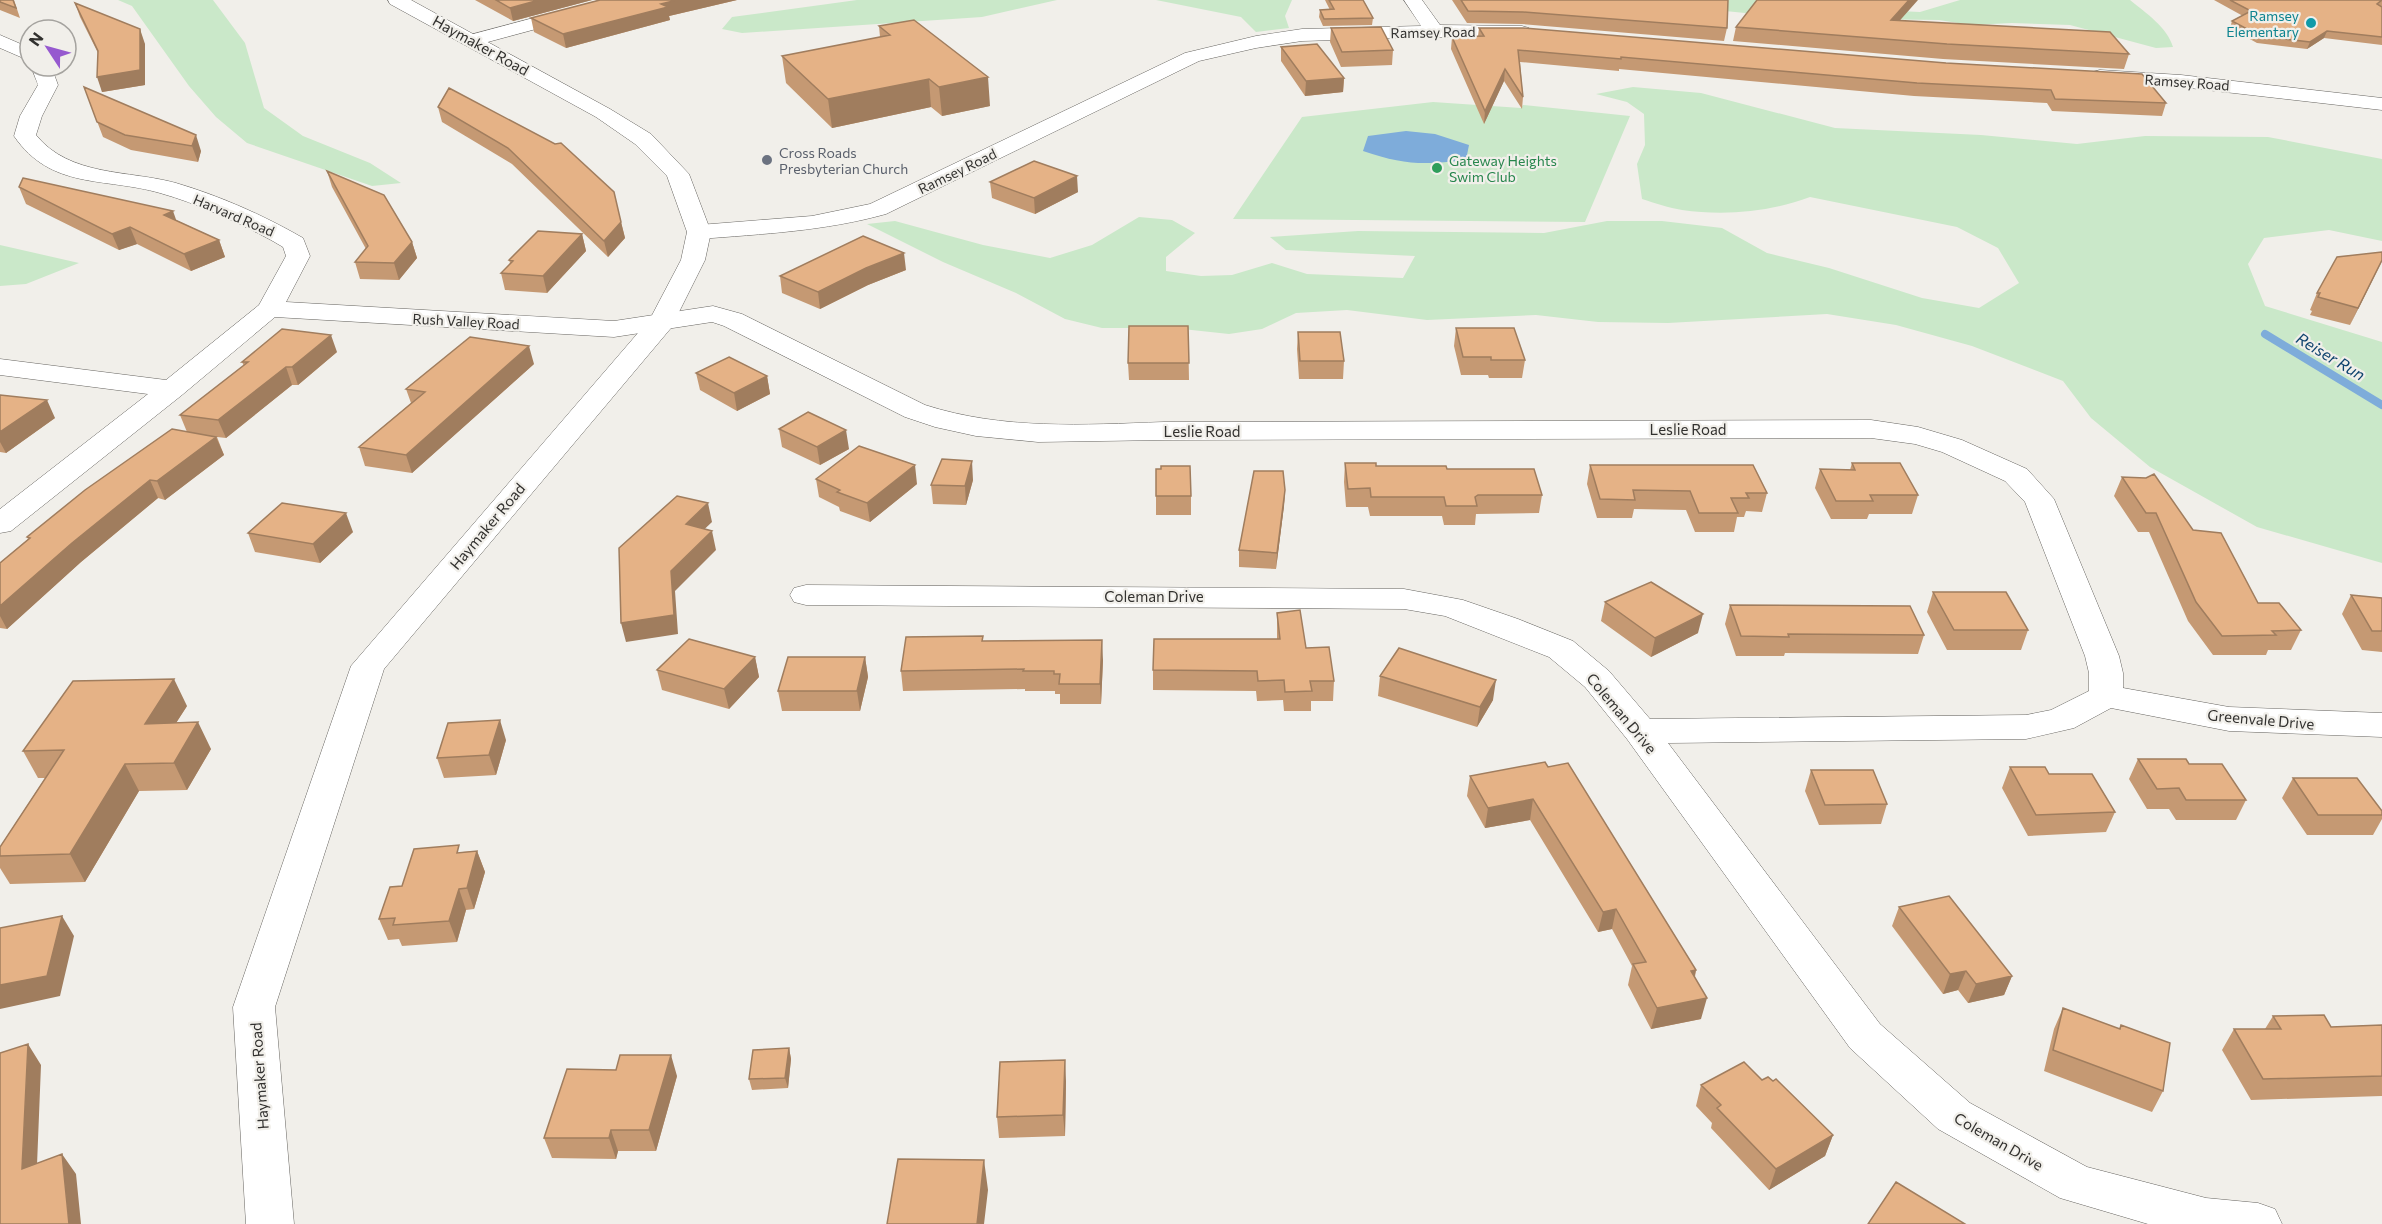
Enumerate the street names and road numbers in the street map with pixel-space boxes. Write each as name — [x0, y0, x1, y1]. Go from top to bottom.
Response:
street label: Haymaker Road — [430, 11, 532, 79]
street label: Ramsey Road — [1390, 23, 1476, 41]
street label: Ramsey Road — [2144, 71, 2230, 93]
street label: Ramsey Road — [915, 145, 999, 197]
street label: Harvard Road — [191, 190, 277, 240]
street label: Rush Valley Road — [412, 310, 520, 332]
street label: Leslie Road — [1650, 420, 1726, 438]
street label: Leslie Road — [1164, 422, 1240, 440]
street label: Haymaker Road — [446, 479, 528, 573]
street label: Coleman Drive — [1104, 587, 1204, 605]
street label: Coleman Drive — [1583, 669, 1661, 757]
street label: Greenvale Drive — [2207, 705, 2315, 733]
street label: Haymaker Road — [246, 1022, 272, 1130]
street label: Coleman Drive — [1951, 1108, 2047, 1174]

